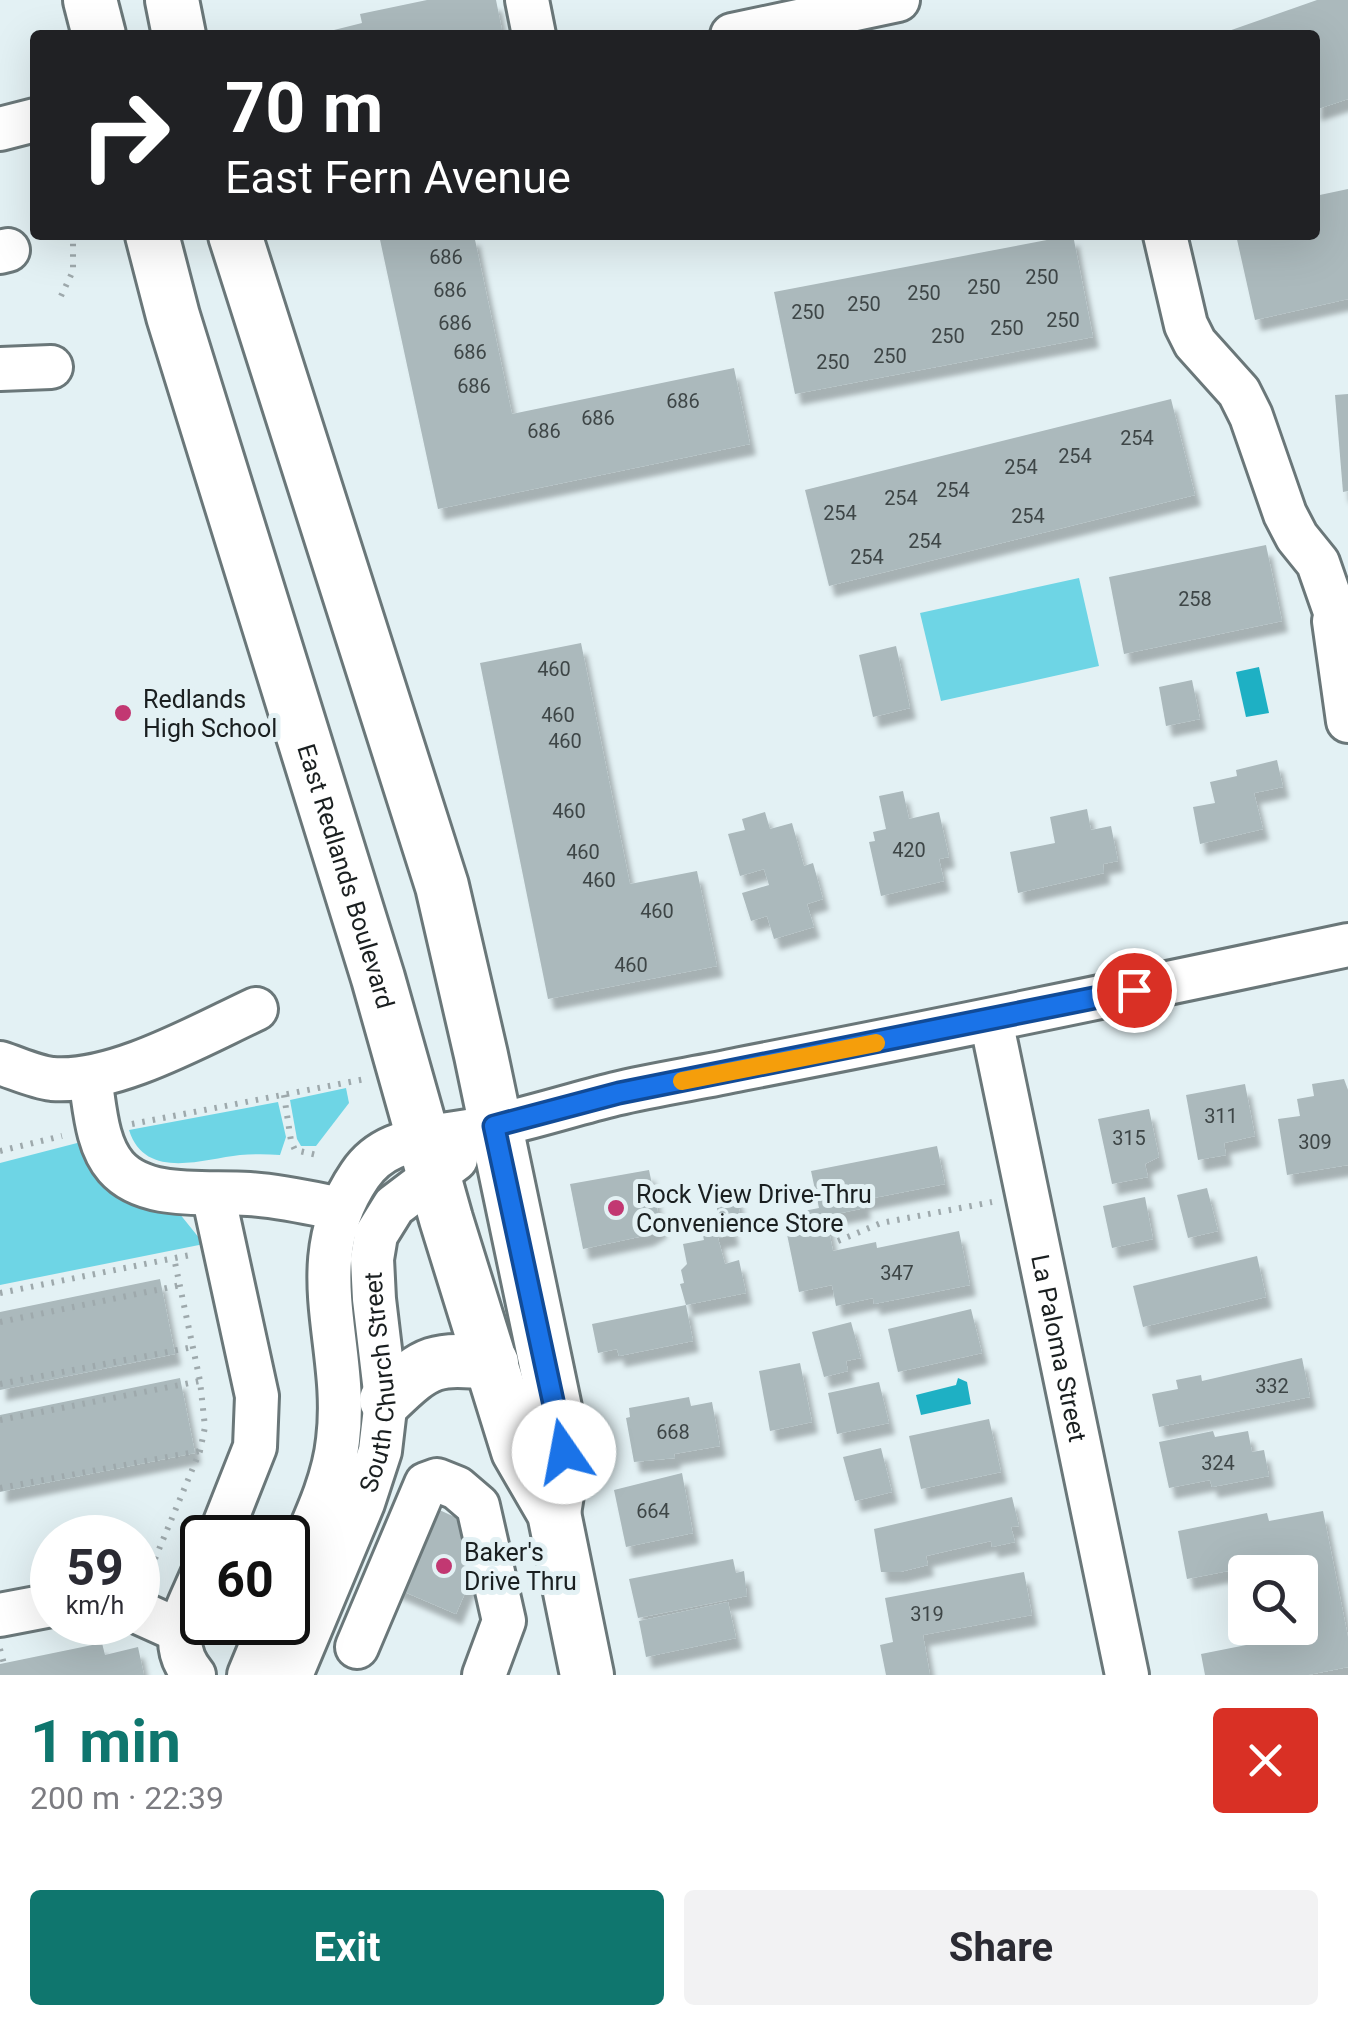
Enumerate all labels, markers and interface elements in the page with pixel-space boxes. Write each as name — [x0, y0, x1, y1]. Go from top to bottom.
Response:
text: 70 m — [225, 67, 383, 149]
icon: right — [60, 70, 190, 200]
text: East Fern Avenue — [225, 151, 571, 204]
house number: 686 — [429, 245, 463, 269]
house number: 250 — [1025, 265, 1059, 289]
house number: 250 — [967, 275, 1001, 299]
house number: 686 — [433, 278, 467, 302]
house number: 250 — [907, 281, 941, 305]
house number: 250 — [847, 292, 881, 316]
house number: 250 — [791, 300, 825, 324]
house number: 250 — [1046, 308, 1080, 332]
house number: 686 — [438, 311, 472, 335]
house number: 250 — [990, 316, 1024, 340]
house number: 250 — [931, 324, 965, 348]
house number: 686 — [453, 340, 487, 364]
house number: 250 — [873, 344, 907, 368]
house number: 250 — [816, 350, 850, 374]
house number: 686 — [457, 374, 491, 398]
house number: 686 — [666, 389, 700, 413]
house number: 686 — [581, 406, 615, 430]
house number: 686 — [527, 419, 561, 443]
house number: 254 — [1120, 426, 1154, 450]
house number: 254 — [1058, 444, 1092, 468]
house number: 254 — [1004, 455, 1038, 479]
house number: 254 — [936, 478, 970, 502]
house number: 254 — [884, 486, 918, 510]
house number: 254 — [823, 501, 857, 525]
house number: 254 — [1011, 504, 1045, 528]
house number: 254 — [908, 529, 942, 553]
house number: 254 — [850, 545, 884, 569]
house number: 258 — [1178, 587, 1212, 611]
house number: 460 — [537, 657, 571, 681]
place label: Redlands High School — [143, 685, 277, 743]
marker: Redlands High School — [112, 702, 134, 724]
house number: 460 — [541, 703, 575, 727]
house number: 460 — [548, 729, 582, 753]
street label: East Redlands Boulevard — [292, 740, 400, 1012]
house number: 460 — [552, 799, 586, 823]
house number: 420 — [892, 838, 926, 862]
house number: 460 — [566, 840, 600, 864]
house number: 460 — [582, 868, 616, 892]
house number: 460 — [640, 899, 674, 923]
pin — [1092, 948, 1177, 1033]
house number: 460 — [614, 953, 648, 977]
icon: arrive — [1107, 963, 1162, 1018]
house number: 311 — [1204, 1104, 1238, 1128]
house number: 315 — [1112, 1126, 1146, 1150]
house number: 309 — [1298, 1130, 1332, 1154]
place label: Rock View Drive-Thru Convenience Store — [636, 1180, 872, 1238]
marker: Rock View Drive-Thru Convenience Store — [605, 1197, 627, 1219]
street label: La Paloma Street — [1026, 1252, 1093, 1444]
house number: 347 — [880, 1261, 914, 1285]
street label: South Church Street — [353, 1271, 401, 1496]
house number: 332 — [1255, 1374, 1289, 1398]
position arrow — [512, 1400, 616, 1504]
house number: 668 — [656, 1420, 690, 1444]
house number: 324 — [1201, 1451, 1235, 1475]
house number: 664 — [636, 1499, 670, 1523]
speed limit sign: 60 — [180, 1515, 310, 1645]
place label: Baker's Drive Thru — [464, 1538, 577, 1596]
text: 59 — [66, 1539, 124, 1597]
marker: Baker's Drive Thru — [433, 1555, 455, 1577]
map controls — [1228, 1555, 1318, 1645]
button: search — [1228, 1555, 1318, 1645]
text: km/h — [66, 1591, 124, 1620]
house number: 319 — [910, 1602, 944, 1626]
text: 1 min — [30, 1706, 181, 1777]
button: close — [1213, 1708, 1318, 1813]
text: 200 m · 22:39 — [30, 1779, 224, 1817]
button: Exit — [30, 1890, 664, 2005]
button: Share — [684, 1890, 1318, 2005]

